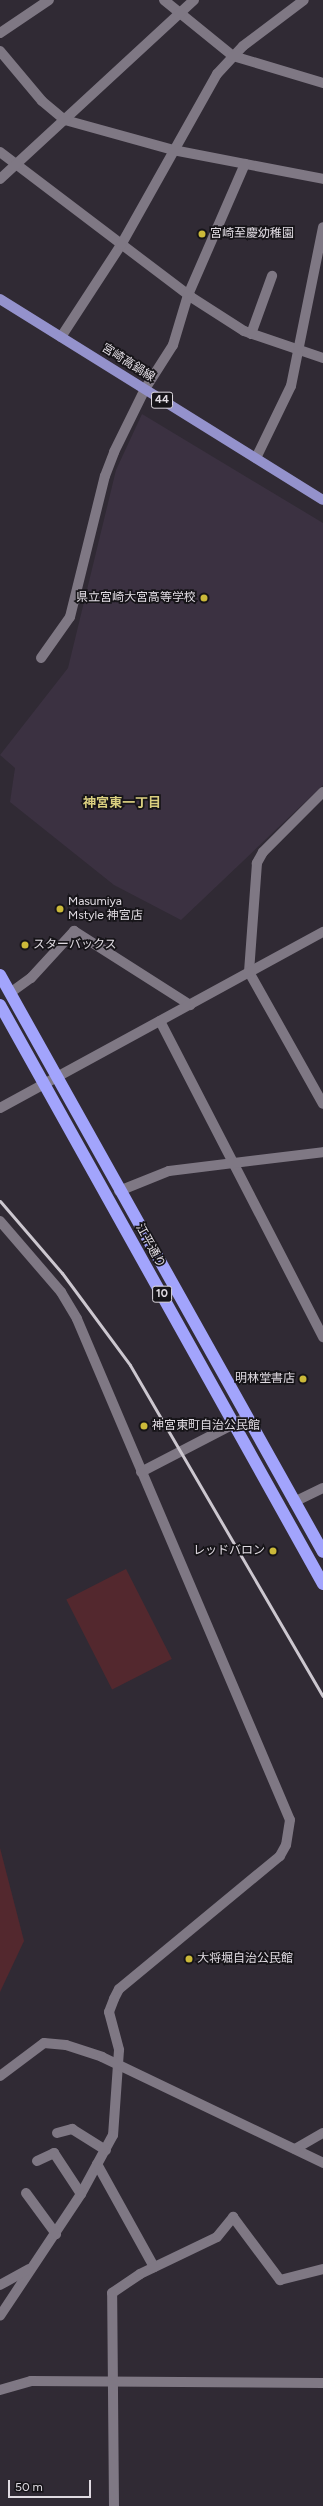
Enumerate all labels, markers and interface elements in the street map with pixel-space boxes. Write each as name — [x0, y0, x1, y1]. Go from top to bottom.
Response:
place label: 宮崎至慶幼稚園 — [210, 227, 294, 241]
marker: 宮崎至慶幼稚園 — [197, 229, 207, 239]
street label: 宮崎高鍋線 — [99, 341, 157, 385]
road number: 44 — [151, 391, 173, 409]
place label: 県立宮崎大宮高等学校 — [76, 591, 196, 605]
marker: 県立宮崎大宮高等学校 — [199, 593, 209, 603]
district label: 神宮東一丁目 — [83, 795, 161, 811]
place label: Masumiya Mstyle 神宮店 — [68, 895, 143, 923]
marker: Masumiya Mstyle 神宮店 — [55, 904, 65, 914]
place label: スターバックス — [33, 938, 117, 952]
marker: スターバックス — [20, 940, 30, 950]
street label: 江平通り — [132, 1222, 168, 1270]
road number: 10 — [152, 1285, 172, 1303]
place label: 明林堂書店 — [235, 1372, 295, 1386]
marker: 明林堂書店 — [298, 1374, 308, 1384]
place label: 神宮東町自治公民館 — [152, 1419, 260, 1433]
marker: 神宮東町自治公民館 — [139, 1421, 149, 1431]
place label: レッドバロン — [193, 1544, 265, 1558]
marker: レッドバロン — [268, 1546, 278, 1556]
place label: 大将堀自治公民館 — [197, 1952, 293, 1966]
marker: 大将堀自治公民館 — [184, 1954, 194, 1964]
scale bar — [10, 2472, 93, 2498]
text: 50 m — [15, 2480, 43, 2494]

